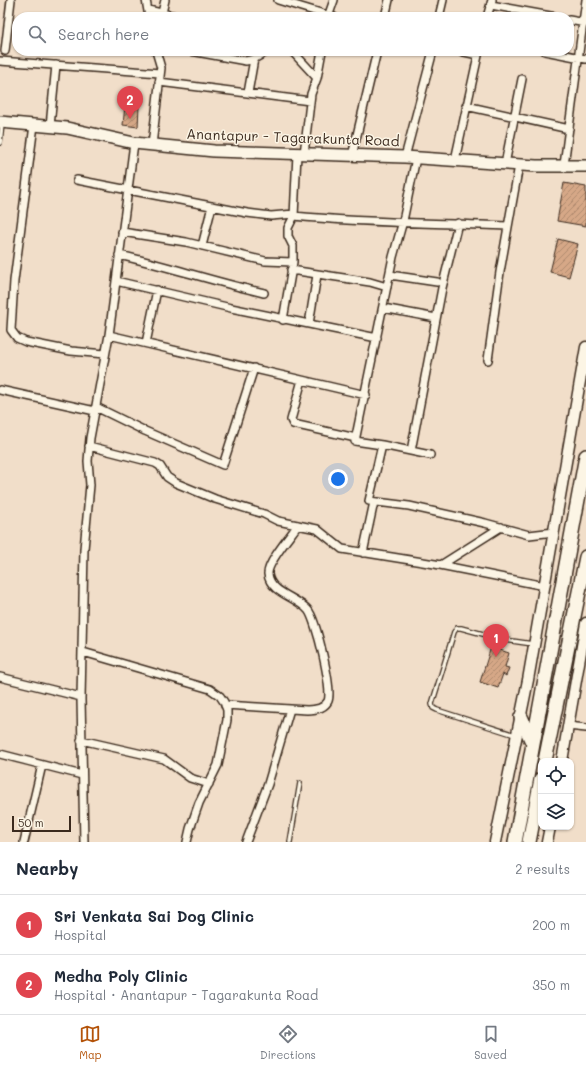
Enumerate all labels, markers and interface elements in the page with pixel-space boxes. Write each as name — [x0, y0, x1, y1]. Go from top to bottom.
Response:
search box — [12, 12, 574, 56]
icon: search — [26, 23, 48, 45]
text: Search here — [58, 24, 149, 44]
pin: 2 — [117, 86, 143, 119]
street label: Anantapur - Tagarakunta Road — [186, 124, 400, 150]
your location — [328, 469, 348, 489]
pin: 1 — [483, 624, 509, 657]
map controls — [538, 758, 574, 830]
button: locate — [538, 758, 574, 794]
button: layers — [538, 794, 574, 830]
scale bar — [12, 814, 71, 833]
text: 50 m — [18, 815, 44, 830]
text: Nearby — [16, 857, 78, 879]
text: 2 results — [515, 860, 570, 877]
text: Sri Venkata Sai Dog Clinic — [54, 906, 254, 926]
text: 1 — [26, 916, 32, 933]
text: 200 m — [532, 916, 570, 933]
text: Hospital — [54, 926, 106, 943]
text: Medha Poly Clinic — [54, 966, 188, 986]
text: 2 — [25, 976, 33, 993]
text: 350 m — [532, 976, 570, 993]
text: Hospital · Anantapur - Tagarakunta Road — [54, 986, 318, 1003]
tab: Map — [79, 1023, 102, 1062]
tab: Directions — [260, 1023, 316, 1062]
tab: Saved — [474, 1023, 507, 1062]

